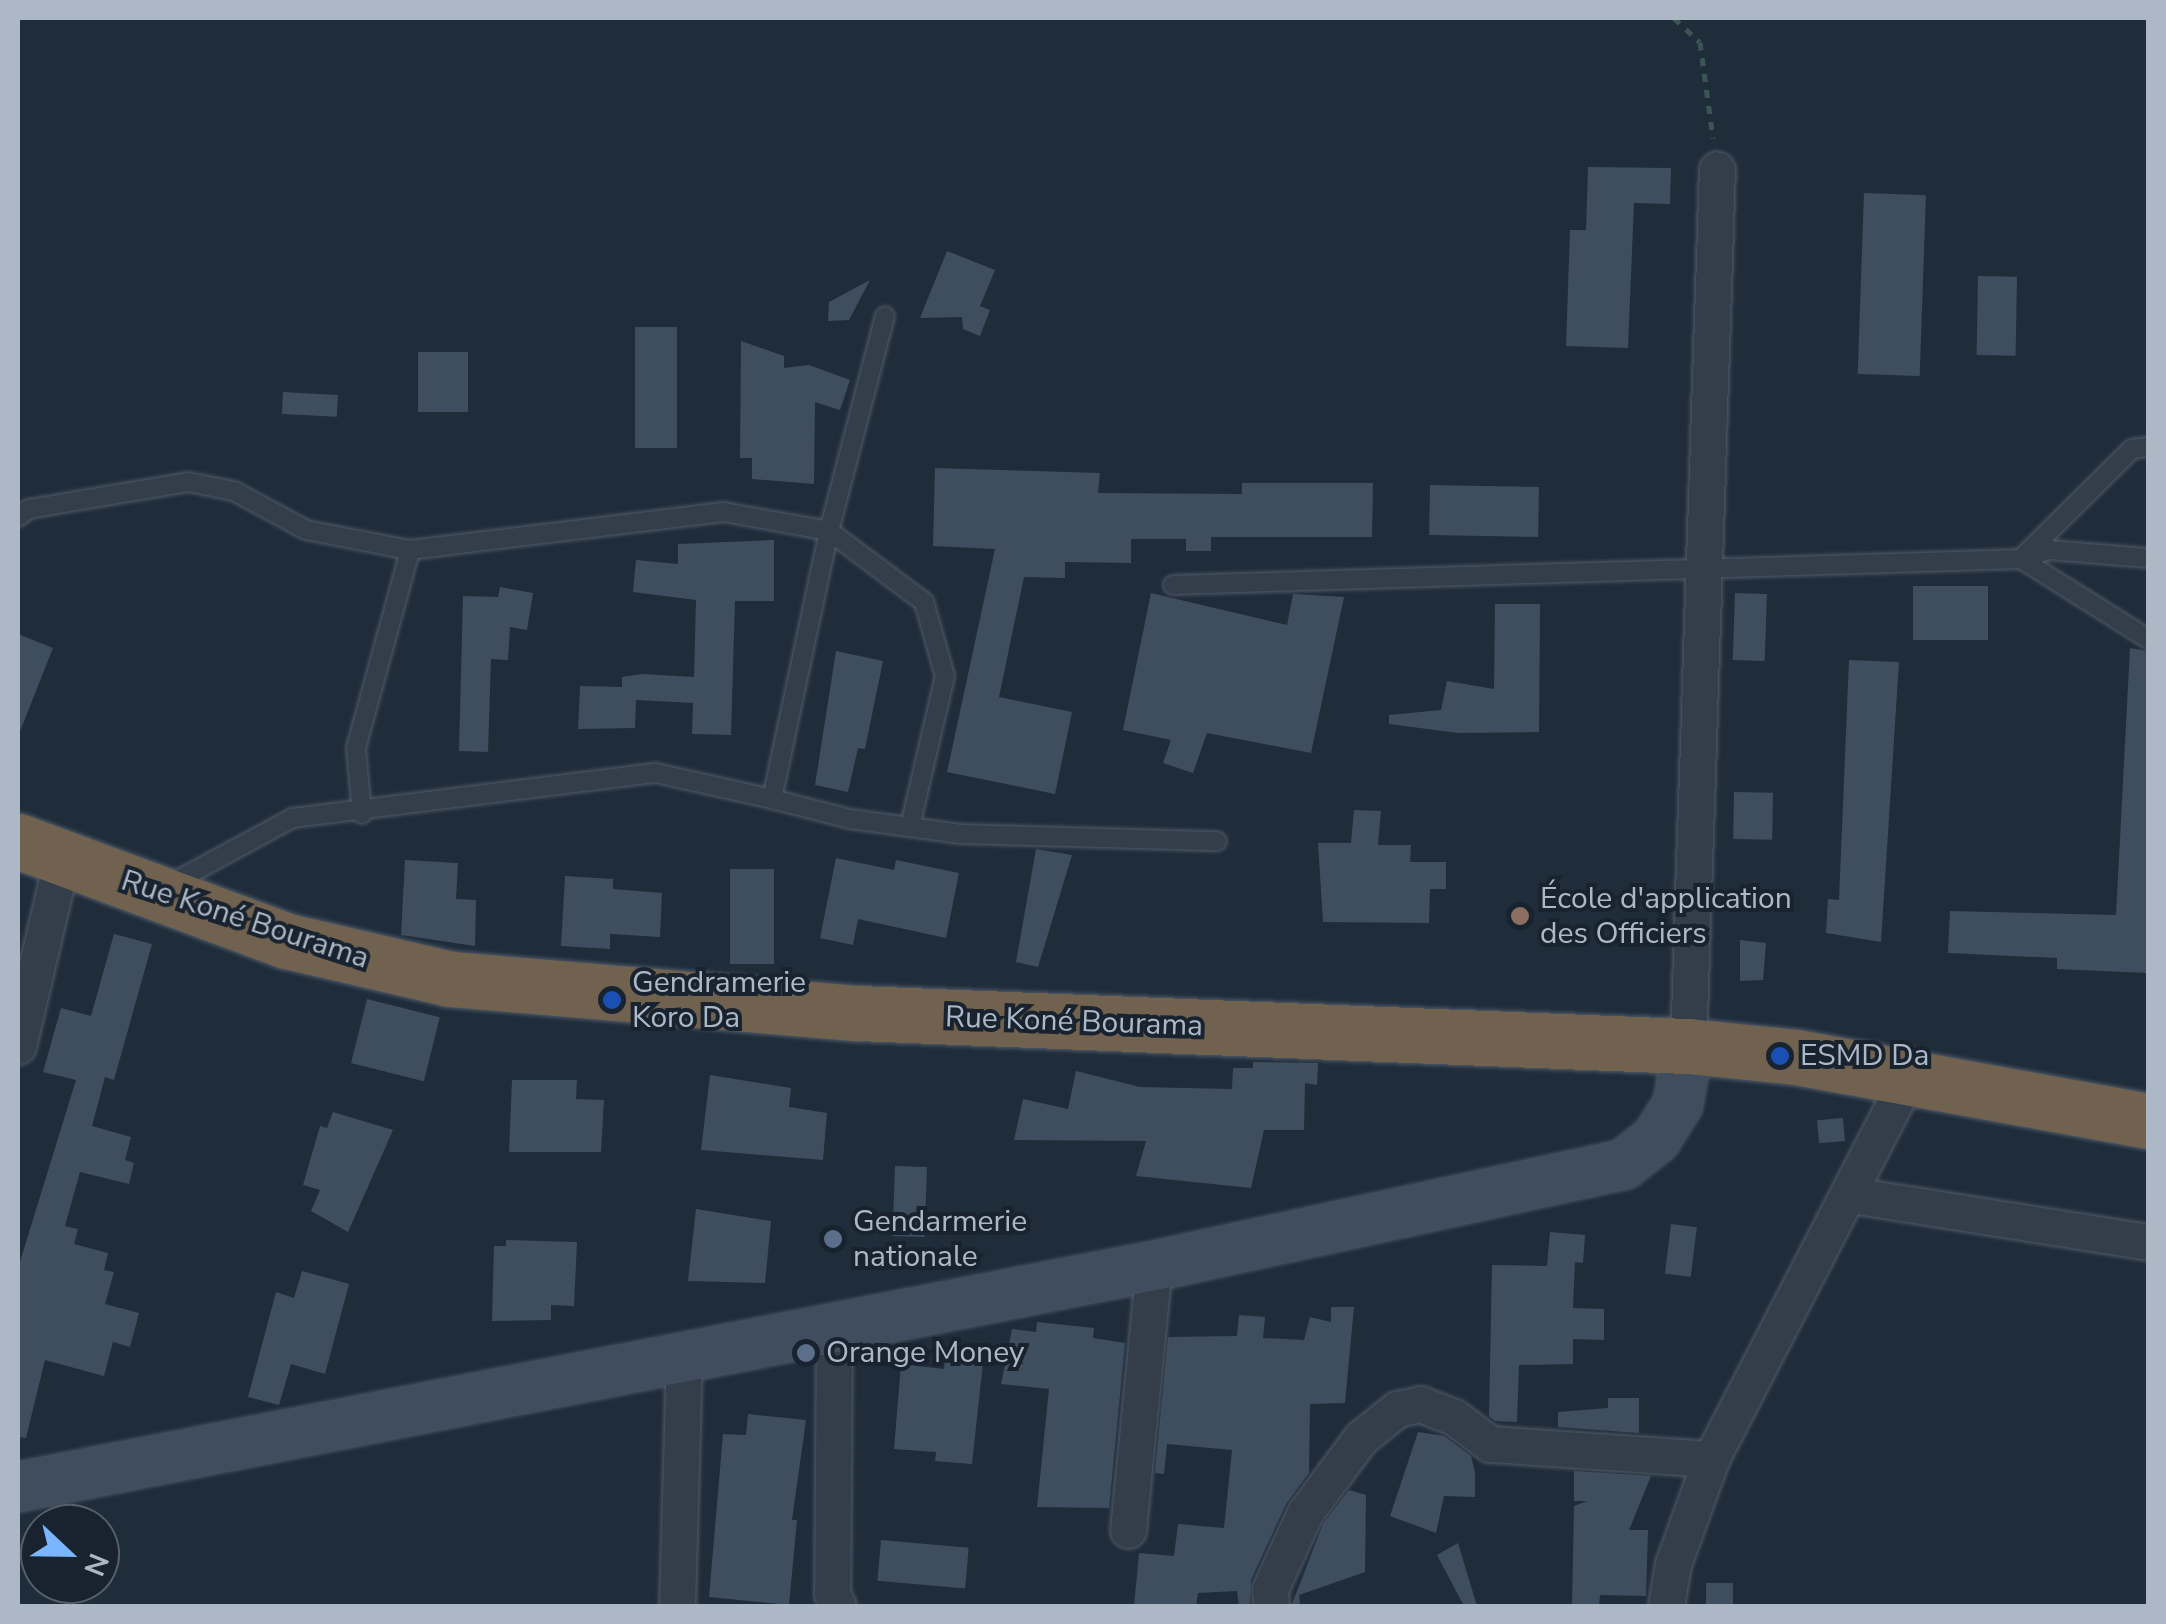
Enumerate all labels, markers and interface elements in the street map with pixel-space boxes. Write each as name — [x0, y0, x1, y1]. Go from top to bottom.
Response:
street label: Rue Koné Bourama — [117, 863, 373, 977]
place label: École d'application des Officiers — [1540, 881, 1792, 952]
marker: École d'application des Officiers — [1509, 905, 1531, 927]
place label: Gendramerie Koro Da — [632, 965, 806, 1036]
marker: Gendramerie Koro Da — [601, 989, 623, 1011]
street label: Rue Koné Bourama — [944, 1000, 1204, 1044]
place label: ESMD Da — [1800, 1038, 1929, 1074]
marker: ESMD Da — [1769, 1045, 1791, 1067]
place label: Gendarmerie nationale — [853, 1204, 1027, 1274]
marker: Gendarmerie nationale — [822, 1228, 844, 1250]
place label: Orange Money — [826, 1335, 1024, 1371]
marker: Orange Money — [795, 1342, 817, 1364]
north arrow — [20, 1504, 120, 1604]
text: N — [74, 1548, 118, 1581]

